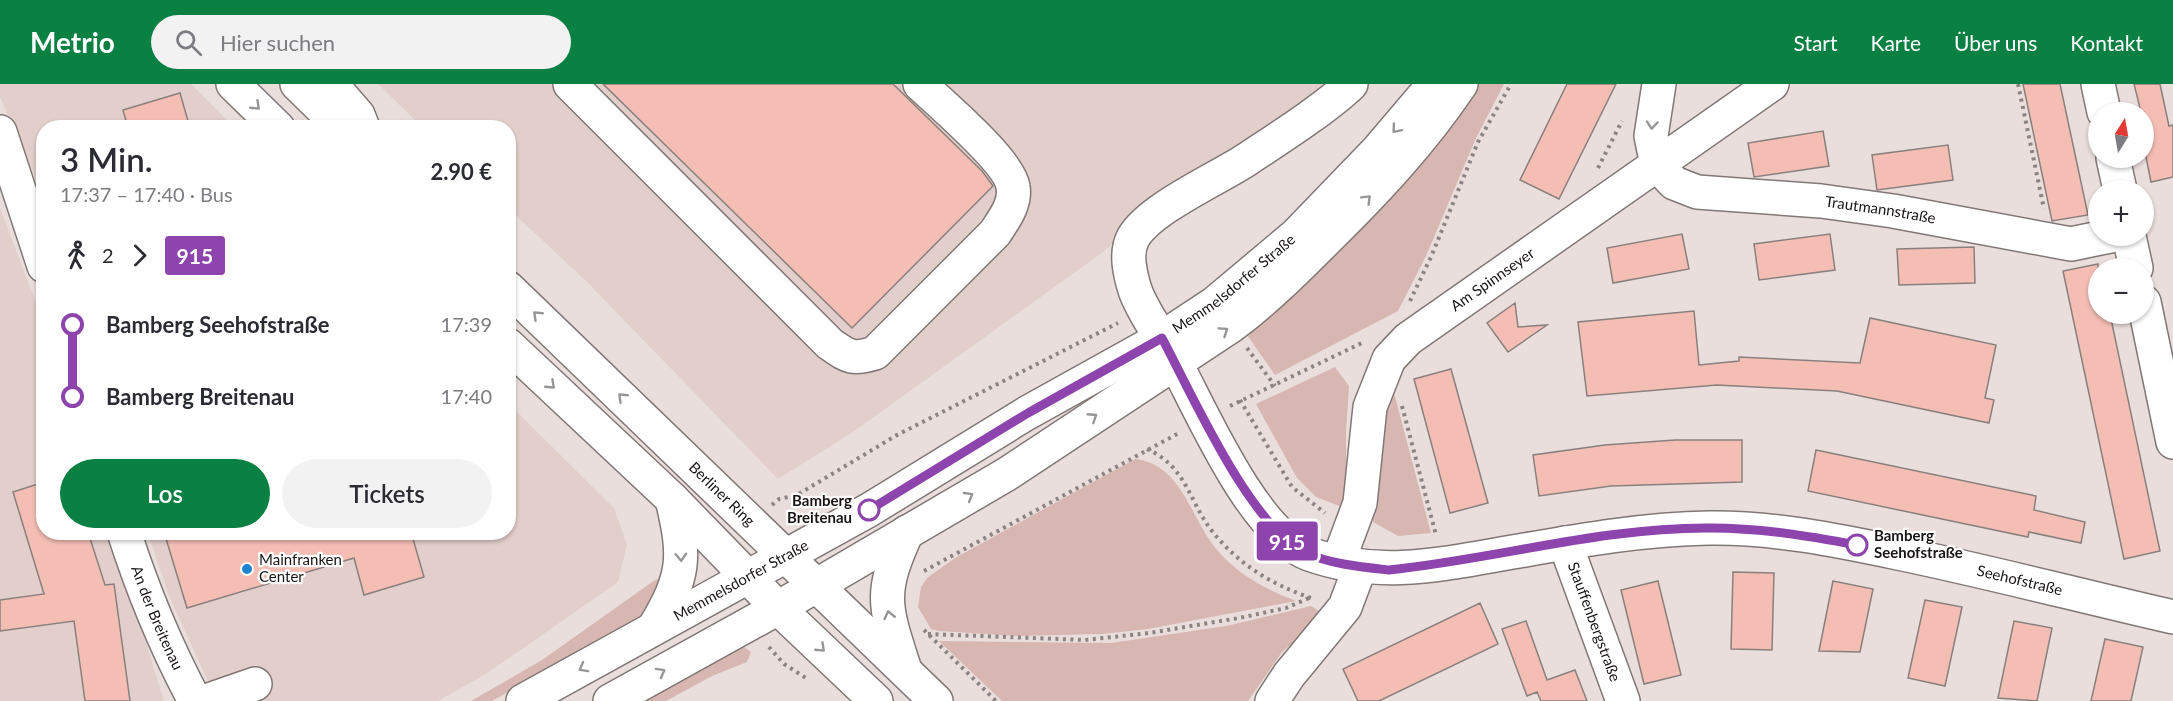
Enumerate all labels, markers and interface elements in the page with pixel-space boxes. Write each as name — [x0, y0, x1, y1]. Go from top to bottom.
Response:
search box — [151, 15, 571, 69]
text: Metrio — [30, 25, 115, 59]
icon: search — [172, 26, 205, 59]
text: Hier suchen — [220, 29, 335, 56]
text: Start — [1793, 30, 1838, 55]
text: Karte — [1871, 30, 1921, 55]
text: Über uns — [1954, 30, 2037, 55]
text: Kontakt — [2070, 30, 2143, 55]
one-way arrow — [249, 99, 259, 110]
north arrow — [2088, 102, 2154, 168]
map controls — [2088, 102, 2154, 324]
one-way arrow — [1646, 120, 1659, 129]
one-way arrow — [1392, 122, 1403, 133]
text: 3 Min. — [60, 139, 153, 179]
text: 2.90 € — [430, 158, 492, 185]
button: + — [2088, 180, 2154, 246]
text: 17:37 – 17:40 · Bus — [60, 182, 233, 206]
street label: Trautmannstraße — [1824, 192, 1937, 227]
one-way arrow — [1360, 196, 1371, 207]
street label: Memmelsdorfer Straße — [1168, 230, 1298, 337]
icon: walk — [60, 239, 93, 272]
icon: forward — [123, 239, 156, 272]
text: 2 — [102, 243, 114, 267]
text: 915 — [177, 243, 213, 268]
street label: Am Spinnseyer — [1447, 243, 1538, 314]
button: − — [2088, 258, 2154, 324]
text: Bamberg Seehofstraße — [106, 311, 329, 338]
one-way arrow — [533, 311, 544, 322]
text: 17:39 — [441, 312, 492, 336]
one-way arrow — [1217, 327, 1228, 338]
one-way arrow — [544, 378, 555, 389]
text: Bamberg Breitenau — [106, 383, 295, 410]
text: 17:40 — [441, 384, 492, 408]
one-way arrow — [618, 393, 629, 404]
one-way arrow — [1087, 413, 1097, 425]
street label: Berliner Ring — [686, 458, 759, 529]
button: Los — [60, 459, 270, 528]
button: Tickets — [282, 459, 492, 528]
place label: Bamberg Breitenau — [787, 491, 852, 526]
one-way arrow — [963, 492, 973, 503]
marker: Bamberg Breitenau — [858, 499, 880, 521]
line badge: 915 — [1252, 522, 1322, 560]
place label: Bamberg Seehofstraße — [1874, 526, 1963, 561]
text: 915 — [1269, 529, 1305, 554]
marker: Bamberg Seehofstraße — [1846, 534, 1868, 556]
street label: Memmelsdorfer Straße — [670, 535, 811, 624]
place label: Mainfranken Center — [259, 550, 342, 585]
one-way arrow — [675, 552, 687, 561]
street label: Stauffenbergstraße — [1565, 559, 1625, 684]
street label: Seehofstraße — [1975, 561, 2064, 598]
marker: Mainfranken Center — [240, 562, 254, 576]
street label: An der Breitenau — [128, 563, 188, 673]
one-way arrow — [883, 611, 896, 621]
one-way arrow — [813, 641, 824, 652]
one-way arrow — [579, 661, 589, 672]
one-way arrow — [655, 668, 665, 680]

